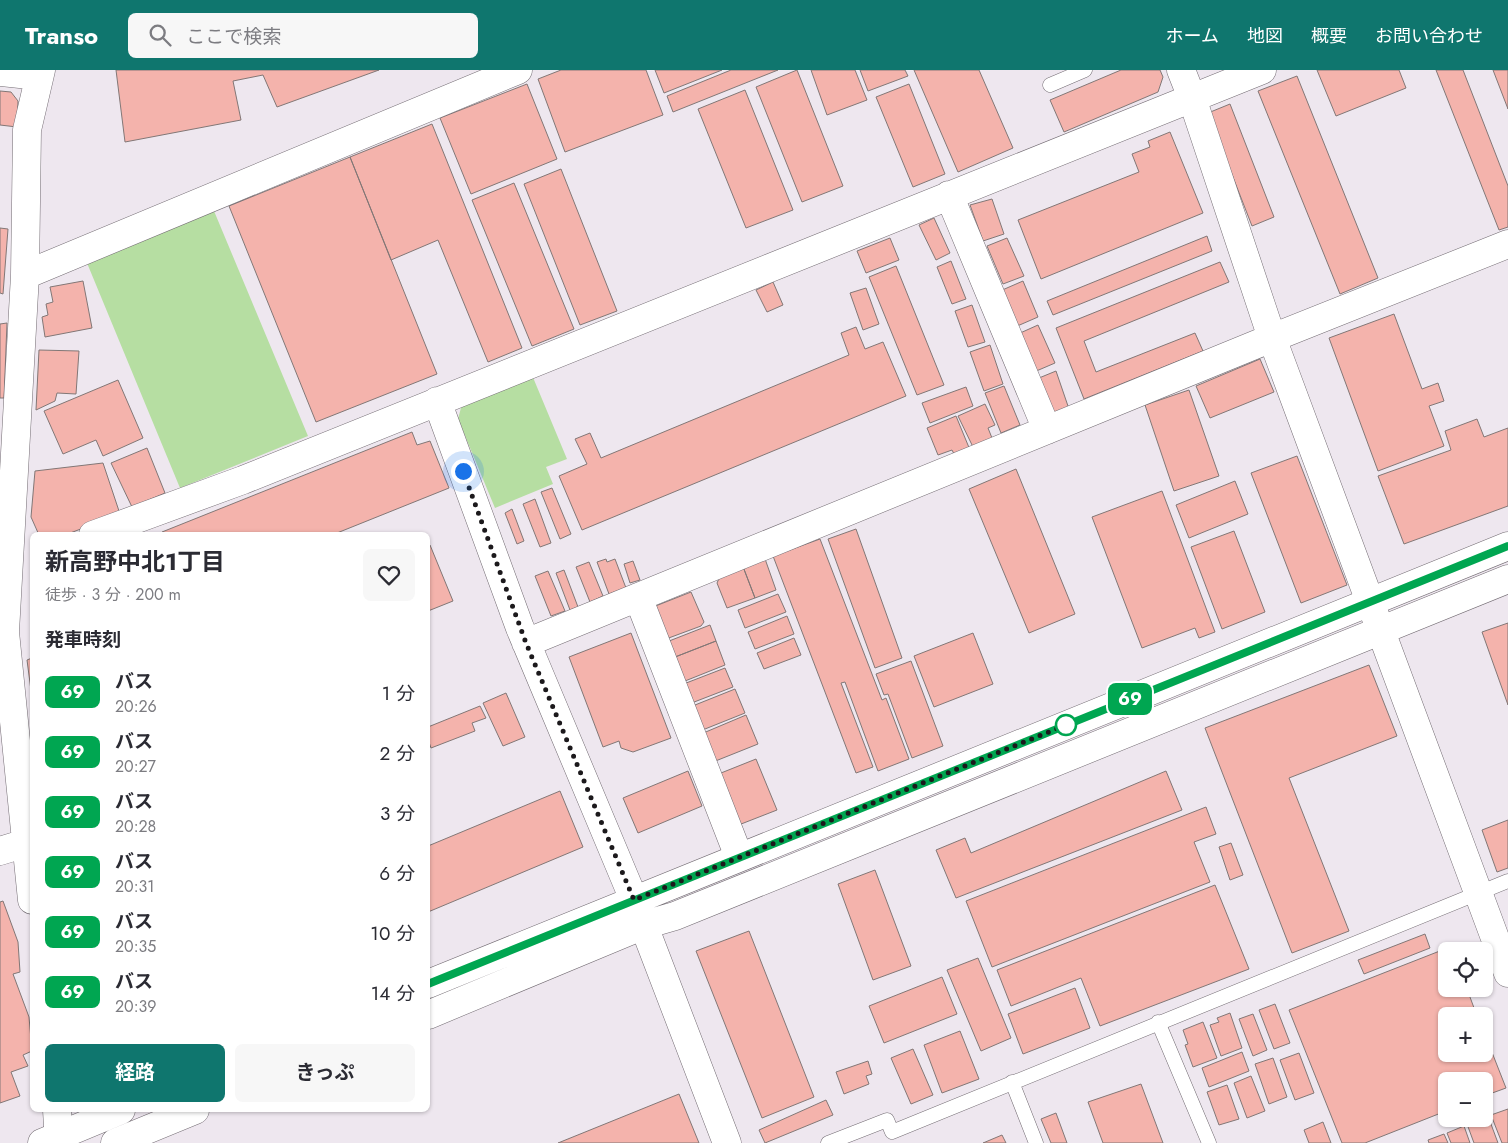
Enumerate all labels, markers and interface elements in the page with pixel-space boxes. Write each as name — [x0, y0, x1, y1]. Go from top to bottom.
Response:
search box — [128, 13, 478, 58]
text: Transo — [25, 18, 98, 53]
icon: search — [146, 21, 174, 49]
text: ここで検索 — [186, 23, 281, 50]
text: ホーム — [1166, 23, 1219, 49]
text: 地図 — [1247, 23, 1283, 49]
text: 概要 — [1311, 23, 1347, 49]
text: お問い合わせ — [1375, 23, 1483, 49]
your location — [451, 459, 476, 484]
text: 新高野中北1丁目 — [45, 544, 225, 579]
button: heart — [363, 549, 415, 601]
text: 徒歩 · 3 分 · 200 m — [45, 583, 181, 606]
text: 発車時刻 — [45, 626, 121, 653]
text: バス — [115, 668, 153, 695]
text: 69 — [60, 679, 85, 705]
text: 1 分 — [382, 680, 415, 707]
line badge: 69 — [1108, 683, 1152, 715]
text: 69 — [1118, 686, 1142, 712]
text: 20:26 — [115, 695, 157, 718]
unlabelled marker — [1055, 714, 1077, 736]
text: バス — [115, 728, 153, 755]
text: 69 — [60, 739, 85, 765]
text: 2 分 — [379, 740, 415, 767]
text: 20:27 — [115, 755, 156, 778]
text: バス — [115, 788, 153, 815]
text: 69 — [60, 799, 85, 825]
text: 3 分 — [380, 800, 415, 827]
text: 20:28 — [115, 815, 156, 838]
text: バス — [115, 848, 153, 875]
text: 69 — [60, 859, 85, 885]
text: 6 分 — [379, 860, 415, 887]
text: 20:31 — [115, 875, 154, 898]
text: バス — [115, 908, 153, 935]
text: 69 — [60, 919, 85, 945]
text: 10 分 — [370, 920, 415, 947]
text: 20:35 — [115, 935, 156, 958]
map controls — [1438, 942, 1493, 1127]
button: locate — [1438, 942, 1493, 997]
text: バス — [115, 968, 153, 995]
text: 69 — [60, 979, 85, 1005]
text: 14 分 — [371, 980, 415, 1007]
text: 20:39 — [115, 995, 156, 1018]
button: + — [1438, 1007, 1493, 1062]
button: 経路 — [45, 1044, 225, 1102]
button: きっぷ — [235, 1044, 415, 1102]
button: − — [1438, 1072, 1493, 1127]

